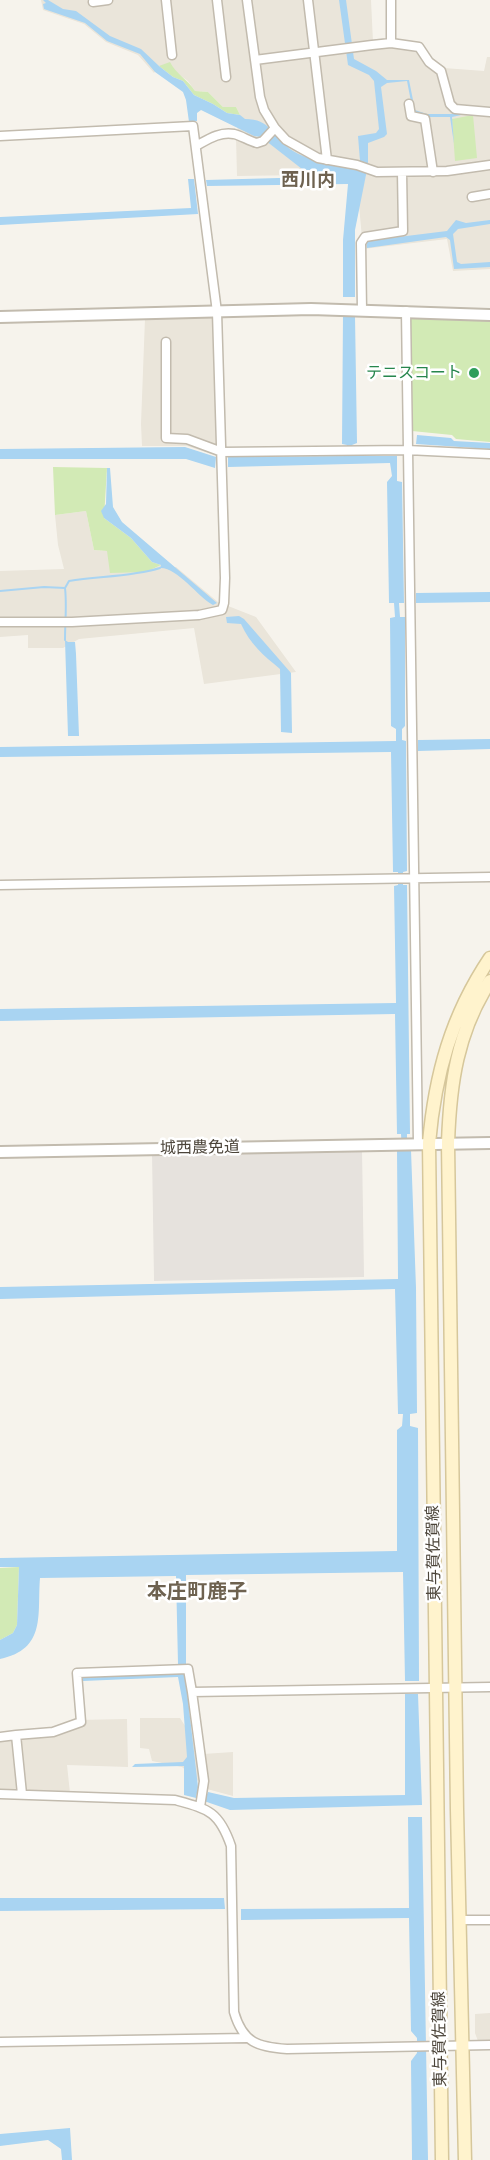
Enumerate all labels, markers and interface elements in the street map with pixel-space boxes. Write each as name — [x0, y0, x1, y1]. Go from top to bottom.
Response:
district label: 西川内 — [281, 170, 335, 192]
place label: テニスコート — [366, 363, 462, 383]
marker: テニスコート — [467, 366, 481, 380]
street label: 城西農免道 — [160, 1138, 240, 1158]
street label: 東与賀佐賀線 — [424, 1505, 444, 1601]
district label: 本庄町鹿子 — [147, 1580, 247, 1604]
street label: 東与賀佐賀線 — [430, 1991, 450, 2087]

